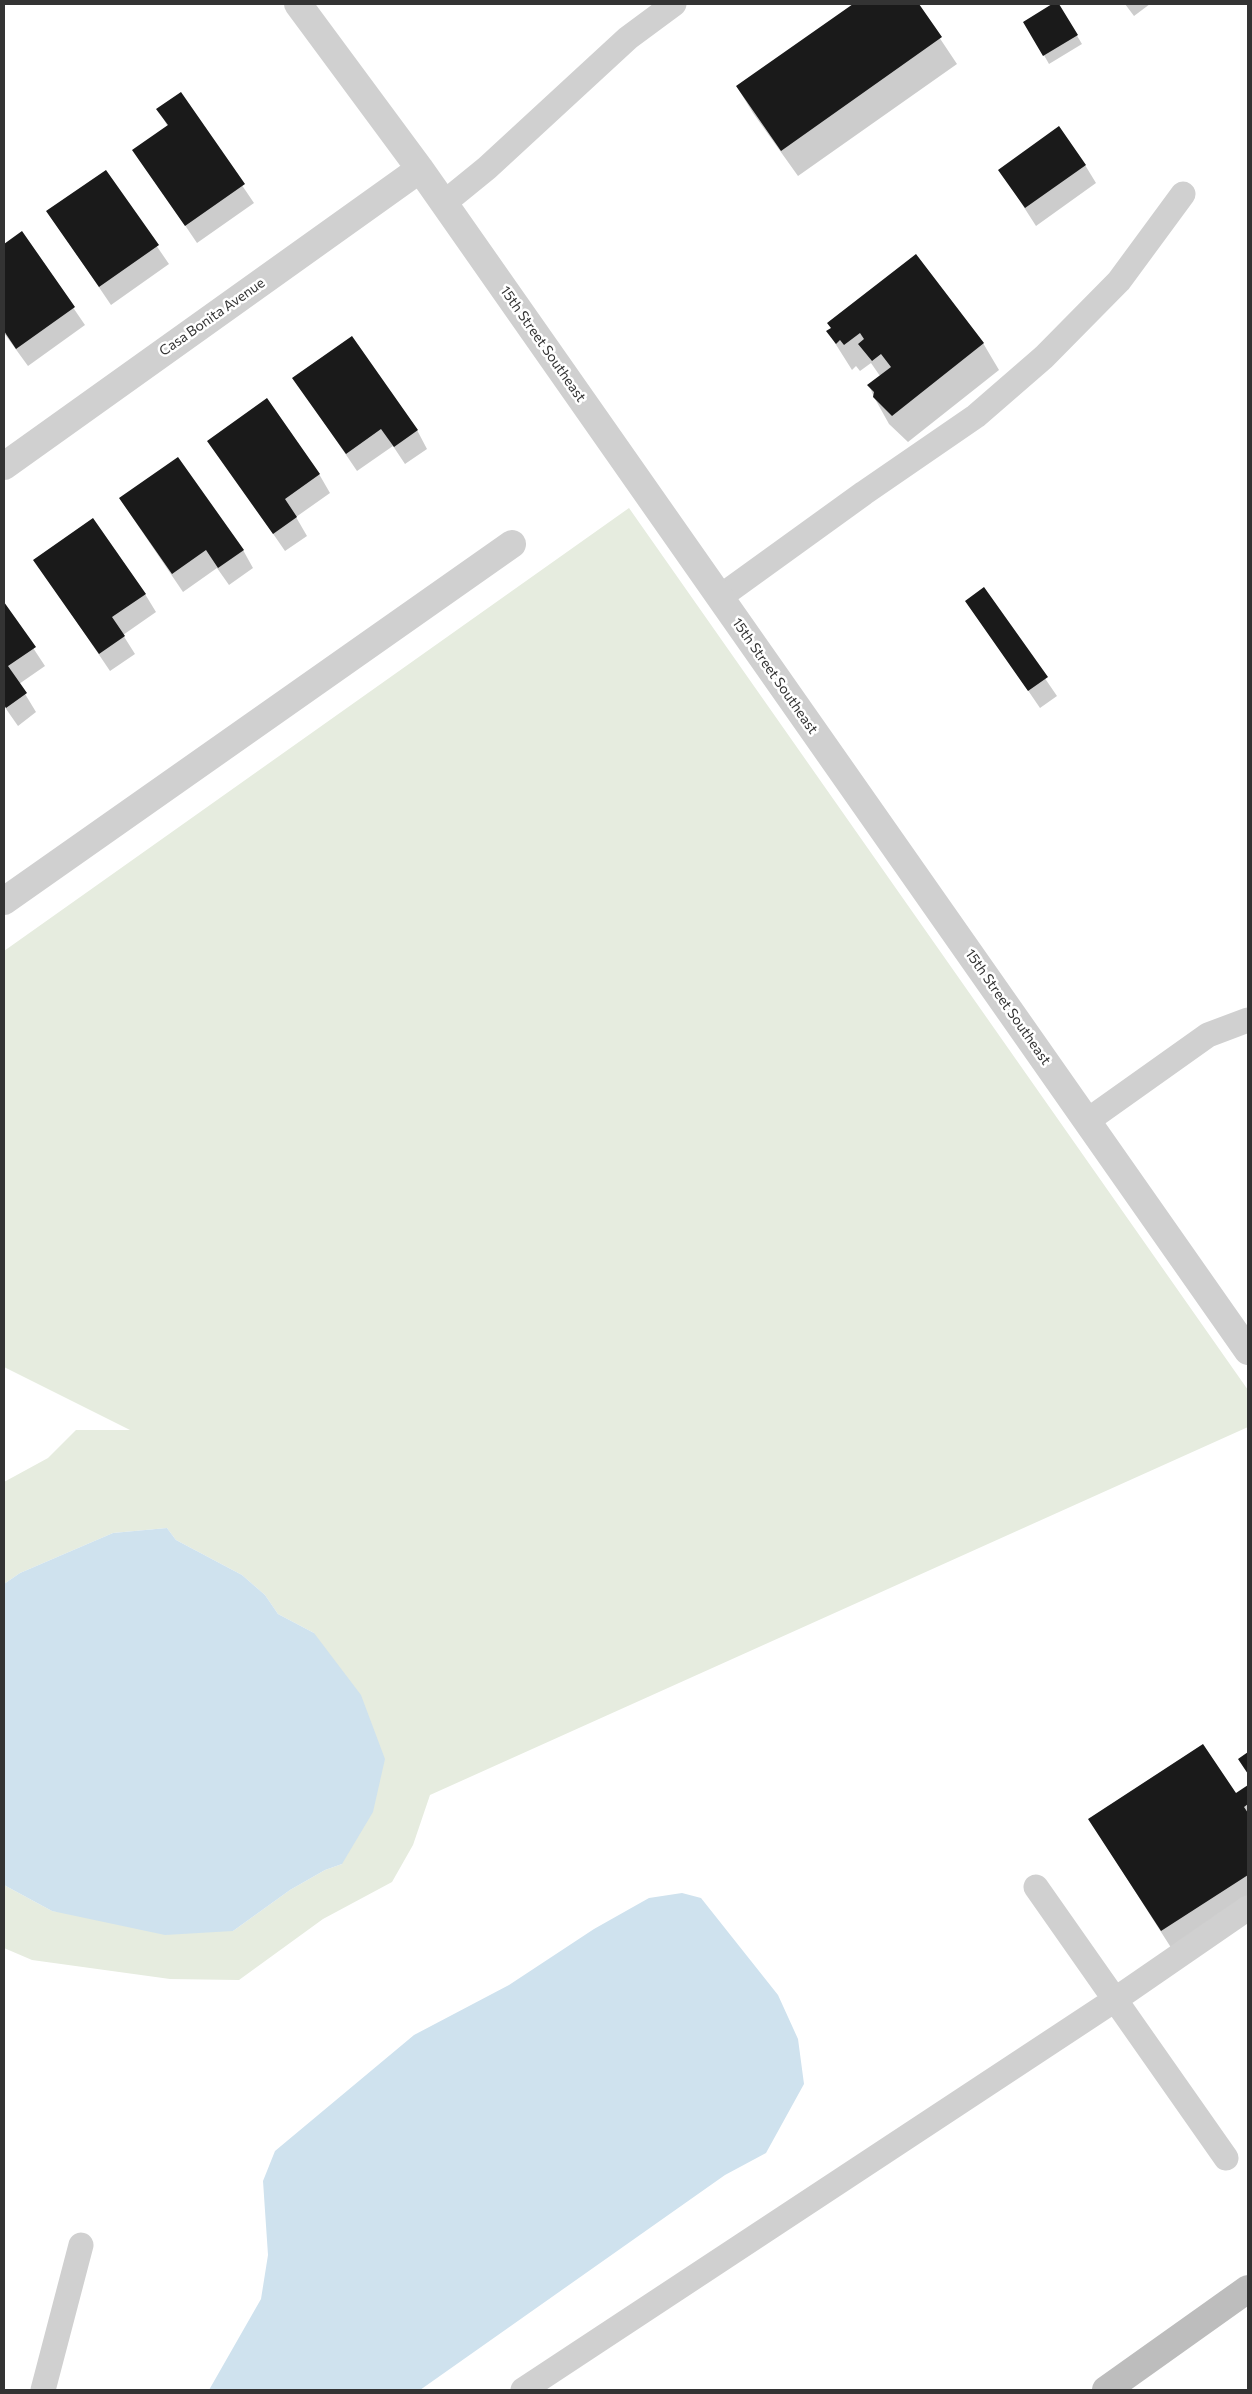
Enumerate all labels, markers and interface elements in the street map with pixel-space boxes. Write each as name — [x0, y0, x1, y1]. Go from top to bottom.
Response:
street label: Casa Bonita Avenue — [156, 274, 268, 360]
street label: 15th Street Southeast — [497, 283, 589, 405]
street label: 15th Street Southeast — [729, 615, 821, 737]
street label: 15th Street Southeast — [962, 946, 1054, 1068]

